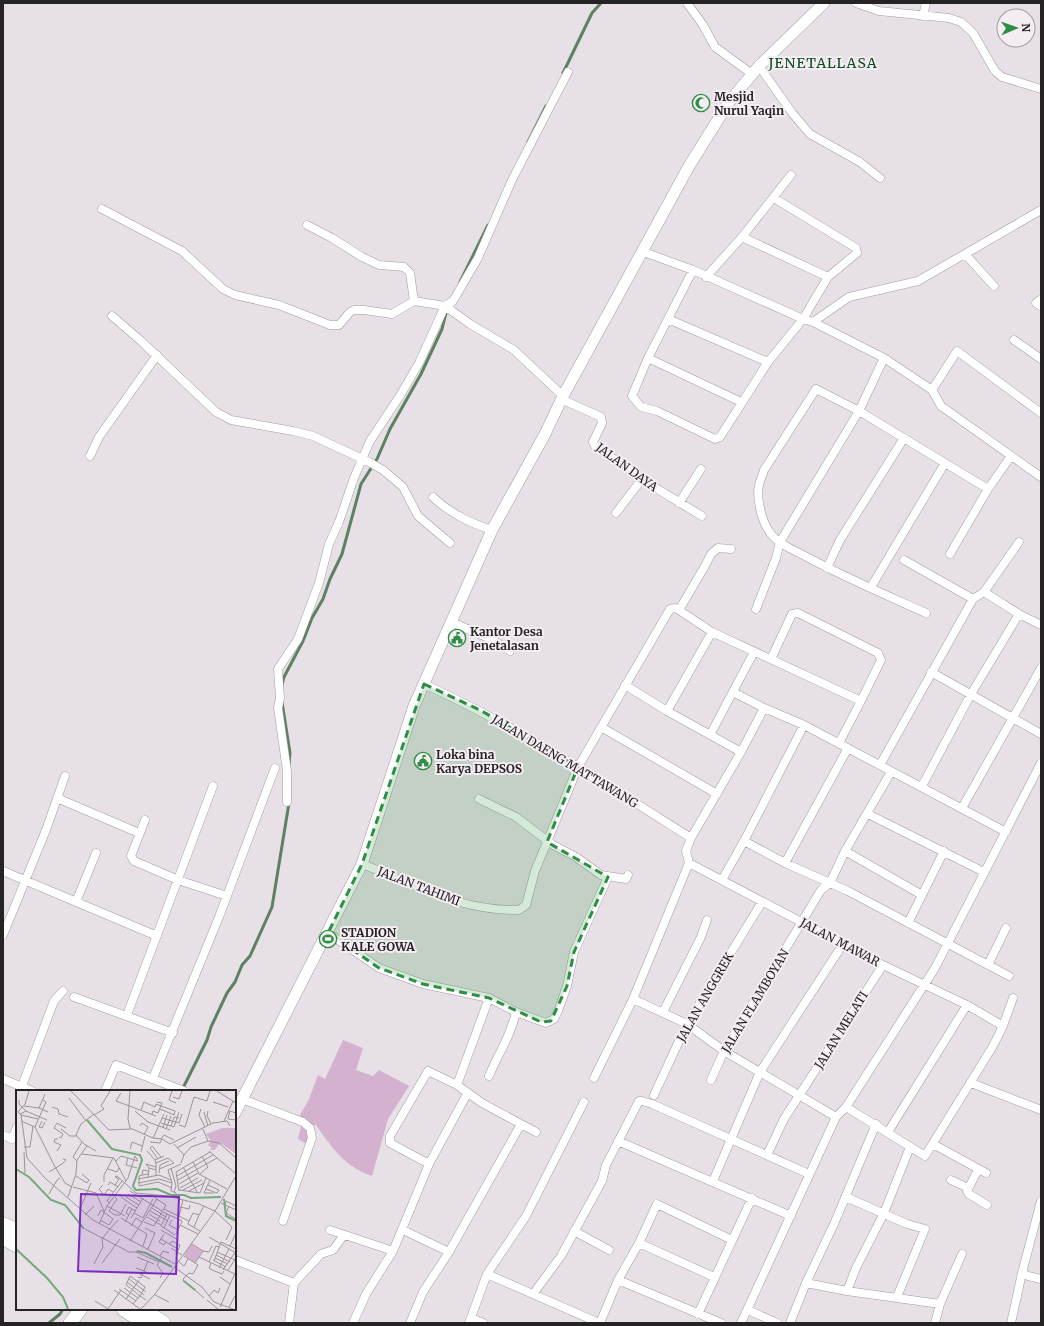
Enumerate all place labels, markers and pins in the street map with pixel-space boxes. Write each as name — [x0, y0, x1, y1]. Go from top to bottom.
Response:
place label: Mesjid Nurul Yaqin — [714, 89, 784, 118]
mosque icon: Mesjid Nurul Yaqin — [691, 93, 711, 113]
place label: Kantor Desa Jenetalasan — [469, 624, 543, 653]
public building icon: Kantor Desa Jenetalasan — [447, 628, 467, 648]
place label: Loka bina Karya DEPSOS — [436, 747, 522, 776]
public building icon: Loka bina Karya DEPSOS — [413, 751, 433, 771]
place label: STADION KALE GOWA — [341, 925, 415, 954]
sports icon: STADION KALE GOWA — [318, 929, 338, 949]

